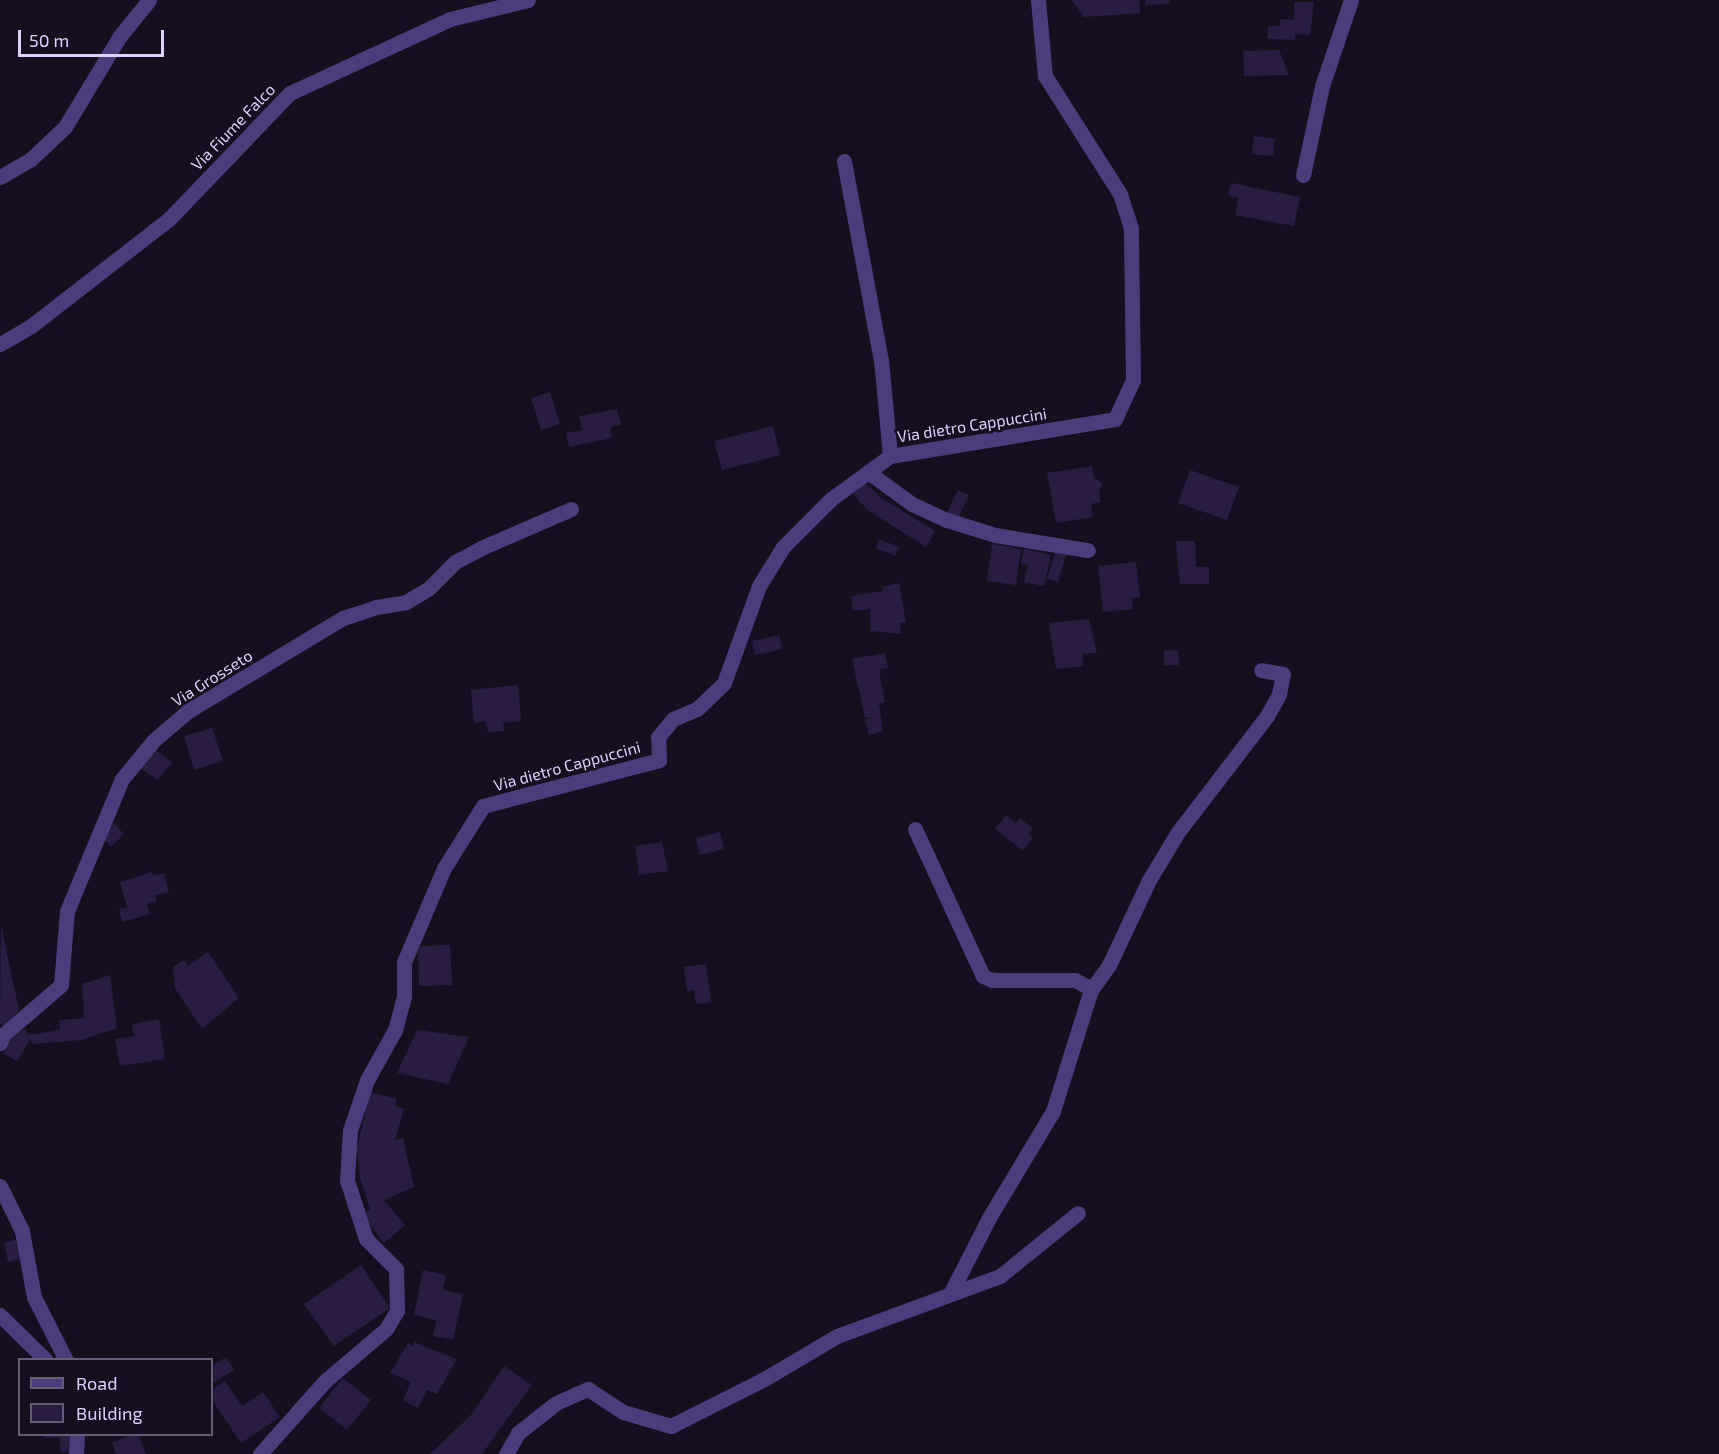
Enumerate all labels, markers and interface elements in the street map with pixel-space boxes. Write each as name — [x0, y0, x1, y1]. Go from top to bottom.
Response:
scale bar — [21, 18, 166, 56]
text: 50 m — [29, 29, 69, 51]
street label: Via Fiume Falco — [187, 80, 279, 174]
street label: Via dietro Cappuccini — [896, 404, 1048, 446]
street label: Via Grosseto — [168, 646, 256, 710]
street label: Via dietro Cappuccini — [492, 737, 642, 795]
legend — [18, 1358, 213, 1436]
text: Road — [76, 1372, 117, 1394]
text: Building — [76, 1402, 143, 1424]

